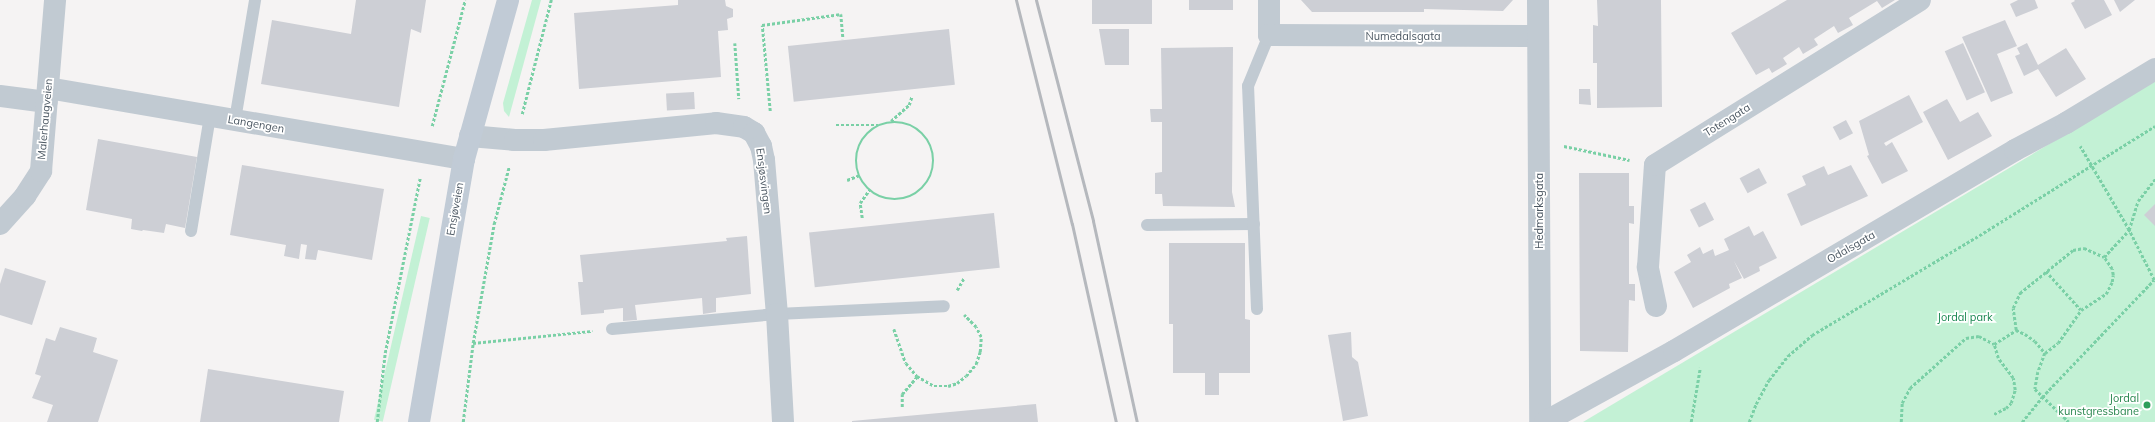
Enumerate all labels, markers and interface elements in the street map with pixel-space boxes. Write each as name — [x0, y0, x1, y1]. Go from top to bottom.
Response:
street label: Numedalsgata — [1365, 29, 1441, 43]
street label: Malerhaugveien — [35, 78, 55, 160]
street label: Totengata — [1701, 101, 1753, 139]
street label: Langengen — [227, 113, 285, 135]
street label: Ensjøsvingen — [753, 147, 775, 215]
street label: Hedmarksgata — [1532, 173, 1546, 249]
street label: Ensjøveien — [444, 181, 466, 237]
street label: Odalsgata — [1825, 228, 1877, 266]
park label: Jordal park — [1937, 310, 1993, 324]
place label: Jordal kunstgressbane — [2058, 392, 2139, 418]
marker: Jordal kunstgressbane — [2142, 400, 2152, 410]

